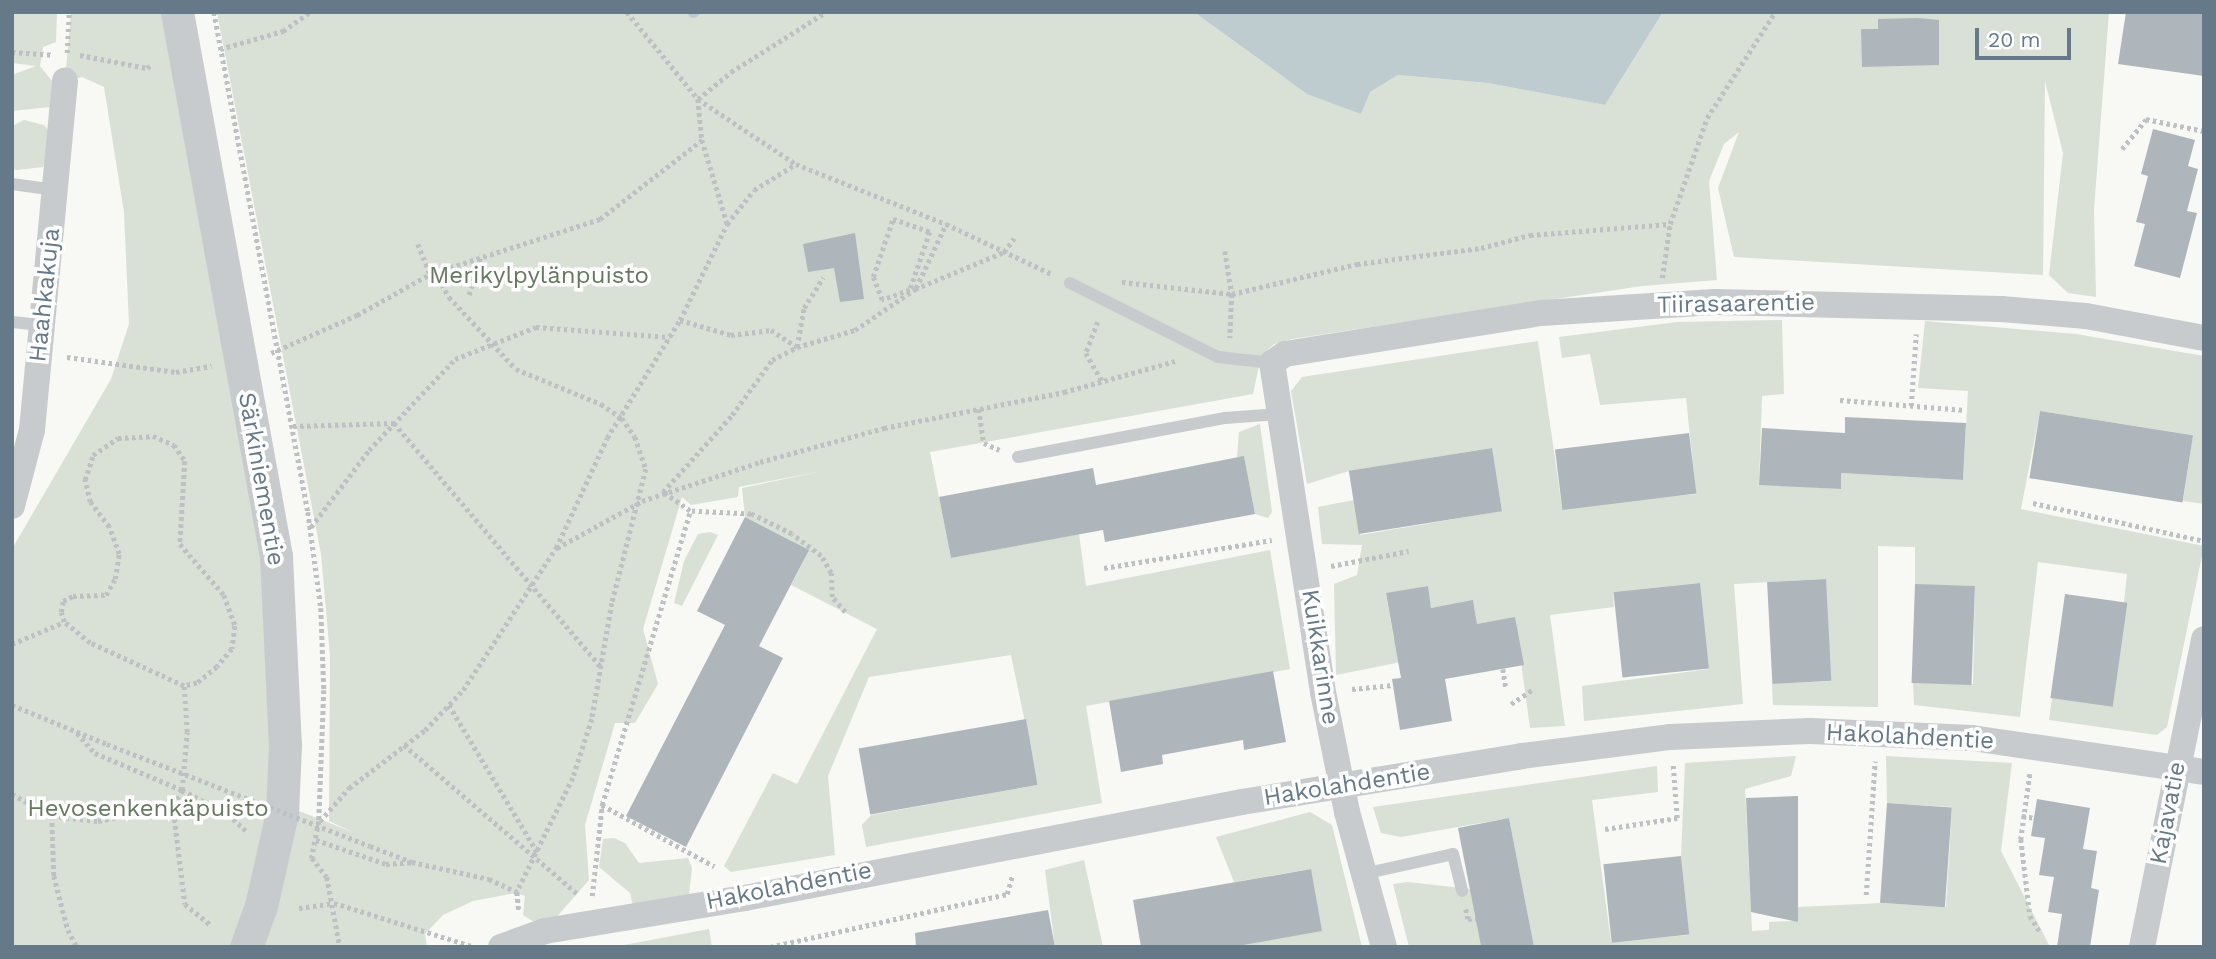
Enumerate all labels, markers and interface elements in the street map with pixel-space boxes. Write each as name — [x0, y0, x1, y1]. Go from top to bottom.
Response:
scale bar — [1978, 14, 2074, 58]
text: 20 m — [1988, 27, 2040, 52]
street label: Haahkakuja — [24, 226, 66, 364]
park label: Merikylpylänpuisto — [429, 262, 649, 290]
street label: Tiirasaarentie — [1657, 288, 1815, 320]
street label: Särkiniementie — [232, 390, 290, 568]
street label: Kuikkarinne — [1295, 587, 1345, 727]
street label: Hakolahdentie — [1825, 718, 1995, 756]
street label: Hakolahdentie — [1262, 758, 1432, 812]
street label: Kajavatie — [2144, 759, 2192, 867]
park label: Hevosenkenkäpuisto — [27, 795, 269, 823]
street label: Hakolahdentie — [704, 856, 874, 916]

